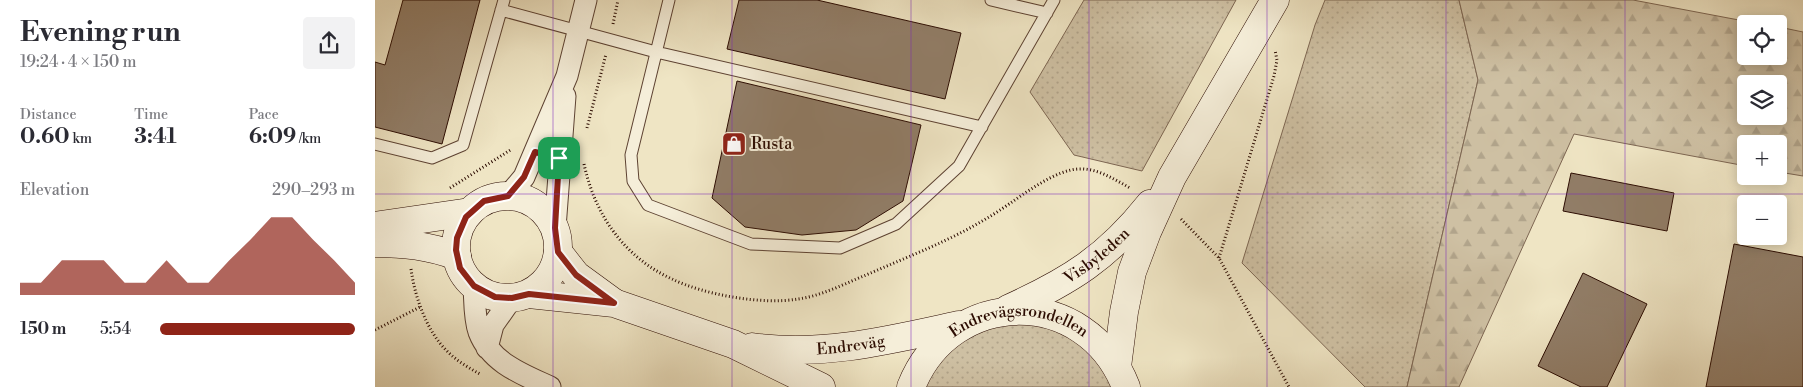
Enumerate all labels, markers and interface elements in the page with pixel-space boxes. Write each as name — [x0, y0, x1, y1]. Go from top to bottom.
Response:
text: Evening run — [20, 15, 181, 50]
map controls — [1737, 15, 1787, 245]
button: locate — [1737, 15, 1787, 65]
button: share — [303, 17, 355, 69]
text: 19:24 · 4 × 150 m — [20, 52, 137, 72]
button: layers — [1737, 75, 1787, 125]
text: Distance — [20, 106, 77, 124]
text: Time — [134, 106, 168, 124]
text: Pace — [249, 106, 279, 124]
text: 0.60 — [20, 124, 70, 150]
text: 3:41 — [134, 124, 177, 150]
text: 6:09 — [249, 124, 296, 150]
text: km — [70, 130, 92, 148]
text: /km — [296, 130, 321, 148]
shop icon: Rusta — [721, 131, 747, 157]
place label: Rusta — [751, 134, 793, 154]
button: + — [1737, 135, 1787, 185]
pin — [538, 137, 580, 179]
icon: arrive — [545, 144, 573, 172]
text: Elevation — [20, 180, 89, 200]
text: 290–293 m — [272, 180, 355, 200]
button: − — [1737, 195, 1787, 245]
street label: Visbyleden — [1059, 223, 1134, 289]
text: Endrevägsrondellen — [945, 301, 1093, 342]
text: 150 m — [20, 319, 66, 339]
text: 5:54 — [100, 319, 131, 339]
street label: Endrevägsrondellen — [946, 328, 1092, 348]
street label: Endreväg — [816, 331, 887, 359]

